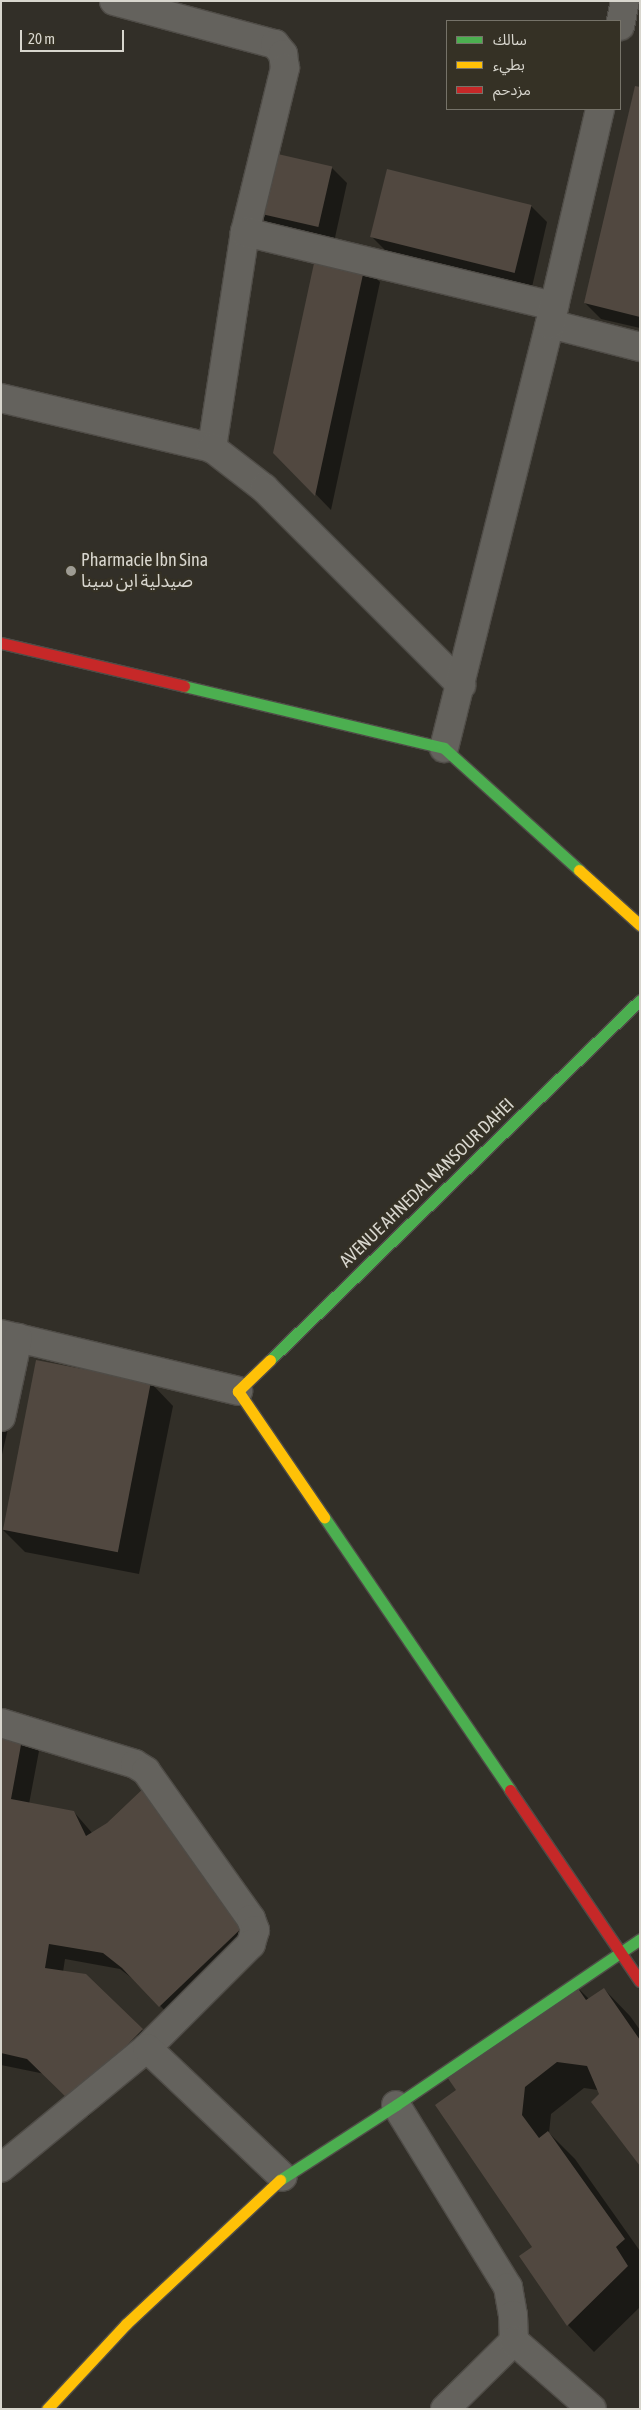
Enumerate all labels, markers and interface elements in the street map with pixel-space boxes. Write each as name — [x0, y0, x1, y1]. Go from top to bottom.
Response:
scale bar — [22, 20, 126, 52]
legend — [446, 20, 621, 110]
text: 20 m — [28, 30, 55, 47]
text: سالك — [493, 31, 527, 48]
text: بطيء — [493, 56, 525, 73]
text: مزدحم — [493, 81, 531, 98]
place label: Pharmacie Ibn Sina صيدلية ابن سينا — [81, 550, 208, 592]
marker: Pharmacie Ibn Sina صيدلية ابن سينا — [65, 565, 77, 577]
street label: AVENUE AHNEDAL NANSOUR DAHEI — [335, 1094, 519, 1272]

